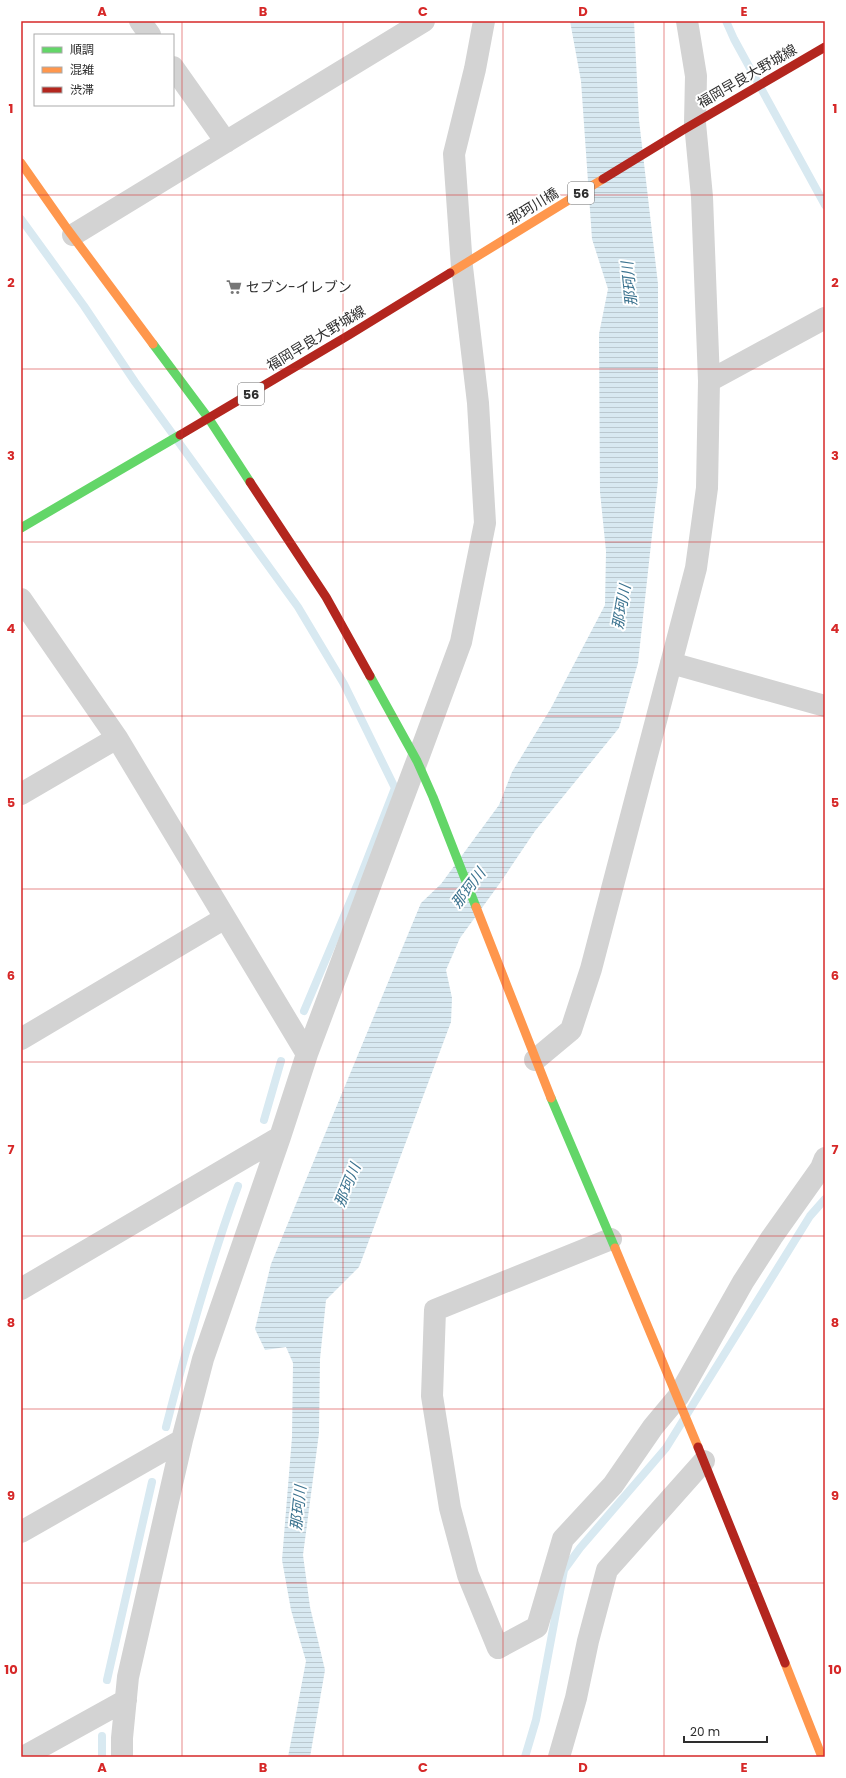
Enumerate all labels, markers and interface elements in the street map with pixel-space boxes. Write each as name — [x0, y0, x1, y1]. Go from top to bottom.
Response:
text: A — [97, 2, 107, 21]
text: B — [259, 2, 268, 21]
text: C — [418, 2, 428, 21]
text: D — [578, 2, 588, 21]
text: E — [740, 2, 748, 21]
legend — [34, 34, 174, 106]
street label: 福岡早良大野城線 — [694, 39, 800, 113]
text: 順調 — [70, 41, 94, 58]
text: 混雑 — [70, 61, 94, 78]
text: 渋滞 — [70, 81, 94, 98]
text: 1 — [9, 99, 13, 118]
text: 1 — [833, 99, 837, 118]
road number: 56 — [568, 182, 594, 204]
street label: 那珂川橋 — [504, 183, 562, 229]
water label: 那珂川 — [616, 259, 642, 307]
text: 2 — [7, 273, 15, 292]
text: 2 — [831, 273, 839, 292]
place label: セブン-イレブン — [246, 277, 352, 297]
supermarket icon: セブン-イレブン — [225, 278, 243, 296]
street label: 福岡早良大野城線 — [263, 301, 369, 375]
road number: 56 — [238, 383, 264, 405]
text: 3 — [7, 446, 15, 465]
text: 3 — [831, 446, 839, 465]
water label: 那珂川 — [607, 581, 636, 631]
text: 4 — [7, 619, 16, 638]
text: 4 — [831, 619, 840, 638]
text: 5 — [7, 793, 15, 812]
text: 5 — [831, 793, 839, 812]
water label: 那珂川 — [446, 862, 491, 912]
text: 6 — [7, 966, 15, 985]
text: 6 — [831, 966, 839, 985]
text: 7 — [8, 1140, 15, 1159]
text: 7 — [832, 1140, 839, 1159]
water label: 那珂川 — [329, 1158, 366, 1210]
text: 8 — [7, 1313, 15, 1332]
text: 8 — [831, 1313, 839, 1332]
water label: 那珂川 — [285, 1483, 311, 1531]
text: 9 — [7, 1486, 15, 1505]
text: 9 — [831, 1486, 839, 1505]
text: 10 — [4, 1660, 18, 1679]
text: 10 — [828, 1660, 842, 1679]
scale bar — [684, 1718, 767, 1744]
text: 20 m — [690, 1723, 720, 1740]
text: A — [97, 1758, 107, 1777]
text: B — [259, 1758, 268, 1777]
text: C — [418, 1758, 428, 1777]
text: D — [578, 1758, 588, 1777]
text: E — [740, 1758, 748, 1777]

